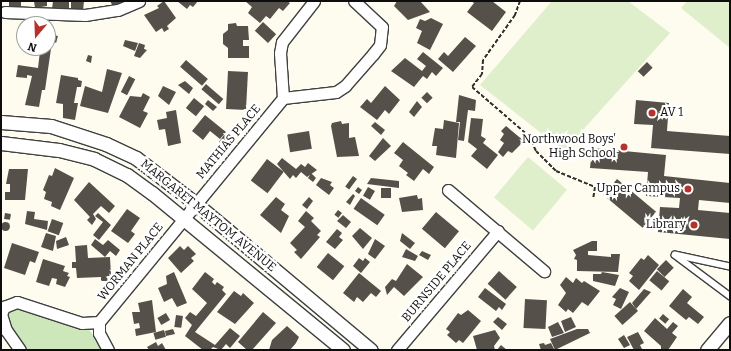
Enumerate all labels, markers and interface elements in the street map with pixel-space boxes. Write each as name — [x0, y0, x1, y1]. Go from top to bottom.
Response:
north arrow — [16, 16, 56, 56]
text: N — [26, 39, 38, 54]
street label: MATHIAS PLACE — [194, 102, 264, 182]
place label: AV 1 — [660, 106, 683, 120]
marker: AV 1 — [647, 108, 657, 118]
place label: Northwood Boys' High School — [522, 133, 616, 161]
marker: Northwood Boys' High School — [619, 142, 629, 152]
street label: MARGARET MAYTOM AVENUE — [137, 157, 279, 275]
place label: Upper Campus — [597, 182, 680, 196]
marker: Upper Campus — [683, 184, 693, 194]
place label: Library — [646, 218, 686, 232]
street label: WORMAN PLACE — [95, 220, 167, 304]
marker: Library — [689, 220, 699, 230]
street label: BURNSIDE PLACE — [399, 239, 475, 325]

